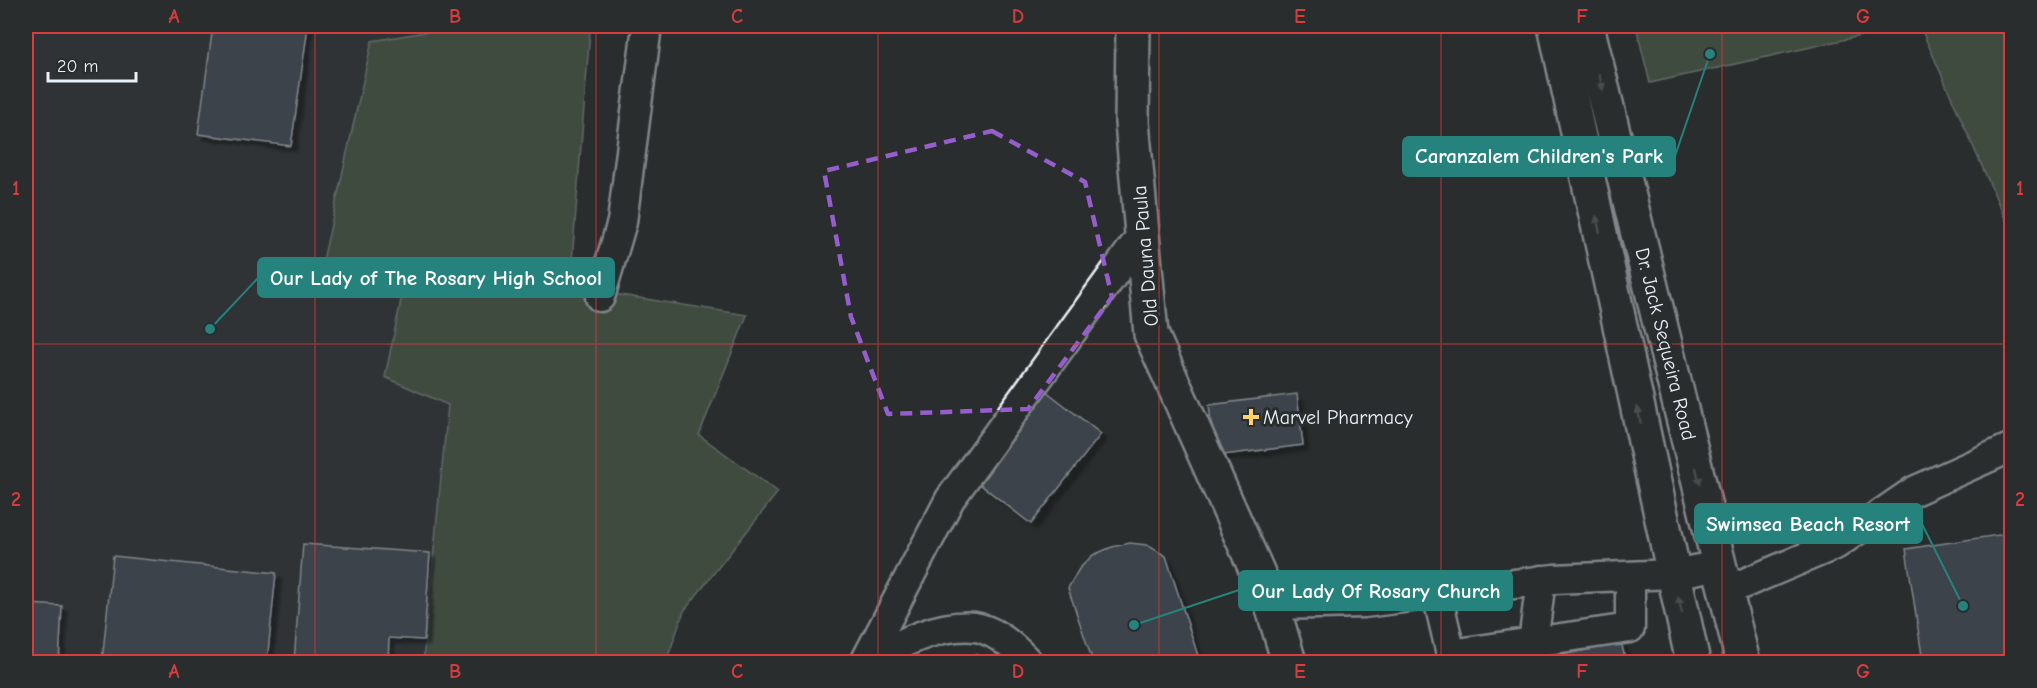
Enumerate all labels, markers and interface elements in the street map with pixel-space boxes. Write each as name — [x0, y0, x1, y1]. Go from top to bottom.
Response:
text: A — [168, 5, 180, 28]
text: B — [449, 5, 461, 28]
text: C — [731, 5, 743, 28]
text: D — [1012, 5, 1024, 28]
text: E — [1294, 5, 1306, 28]
text: F — [1576, 5, 1588, 28]
text: G — [1856, 5, 1870, 28]
scale bar — [48, 45, 136, 83]
text: 20 m — [57, 56, 98, 77]
one-way arrow — [1597, 73, 1607, 91]
callout: Caranzalem Children's Park — [1403, 137, 1675, 176]
text: Caranzalem Children's Park — [1415, 144, 1664, 168]
text: 1 — [12, 177, 20, 200]
text: 1 — [2016, 177, 2024, 200]
street label: Old Dauna Paula — [1128, 185, 1163, 327]
one-way arrow — [1593, 214, 1602, 233]
street label: Dr. Jack Sequeira Road — [1630, 245, 1701, 443]
callout: Our Lady of The Rosary High School — [258, 258, 614, 297]
text: Our Lady of The Rosary High School — [270, 266, 602, 290]
one-way arrow — [1634, 405, 1643, 424]
place label: Marvel Pharmacy — [1263, 406, 1413, 429]
marker: Marvel Pharmacy — [1244, 410, 1258, 424]
one-way arrow — [1694, 466, 1704, 485]
text: 2 — [11, 488, 21, 511]
text: 2 — [2015, 488, 2025, 511]
callout: Swimsea Beach Resort — [1695, 504, 1922, 543]
text: Swimsea Beach Resort — [1706, 512, 1911, 536]
callout: Our Lady Of Rosary Church — [1239, 571, 1512, 610]
text: Our Lady Of Rosary Church — [1252, 579, 1500, 603]
one-way arrow — [1675, 596, 1685, 615]
text: A — [168, 660, 180, 683]
text: B — [449, 660, 461, 683]
text: C — [731, 660, 743, 683]
text: D — [1012, 660, 1024, 683]
text: E — [1294, 660, 1306, 683]
text: F — [1576, 660, 1588, 683]
text: G — [1856, 660, 1870, 683]

